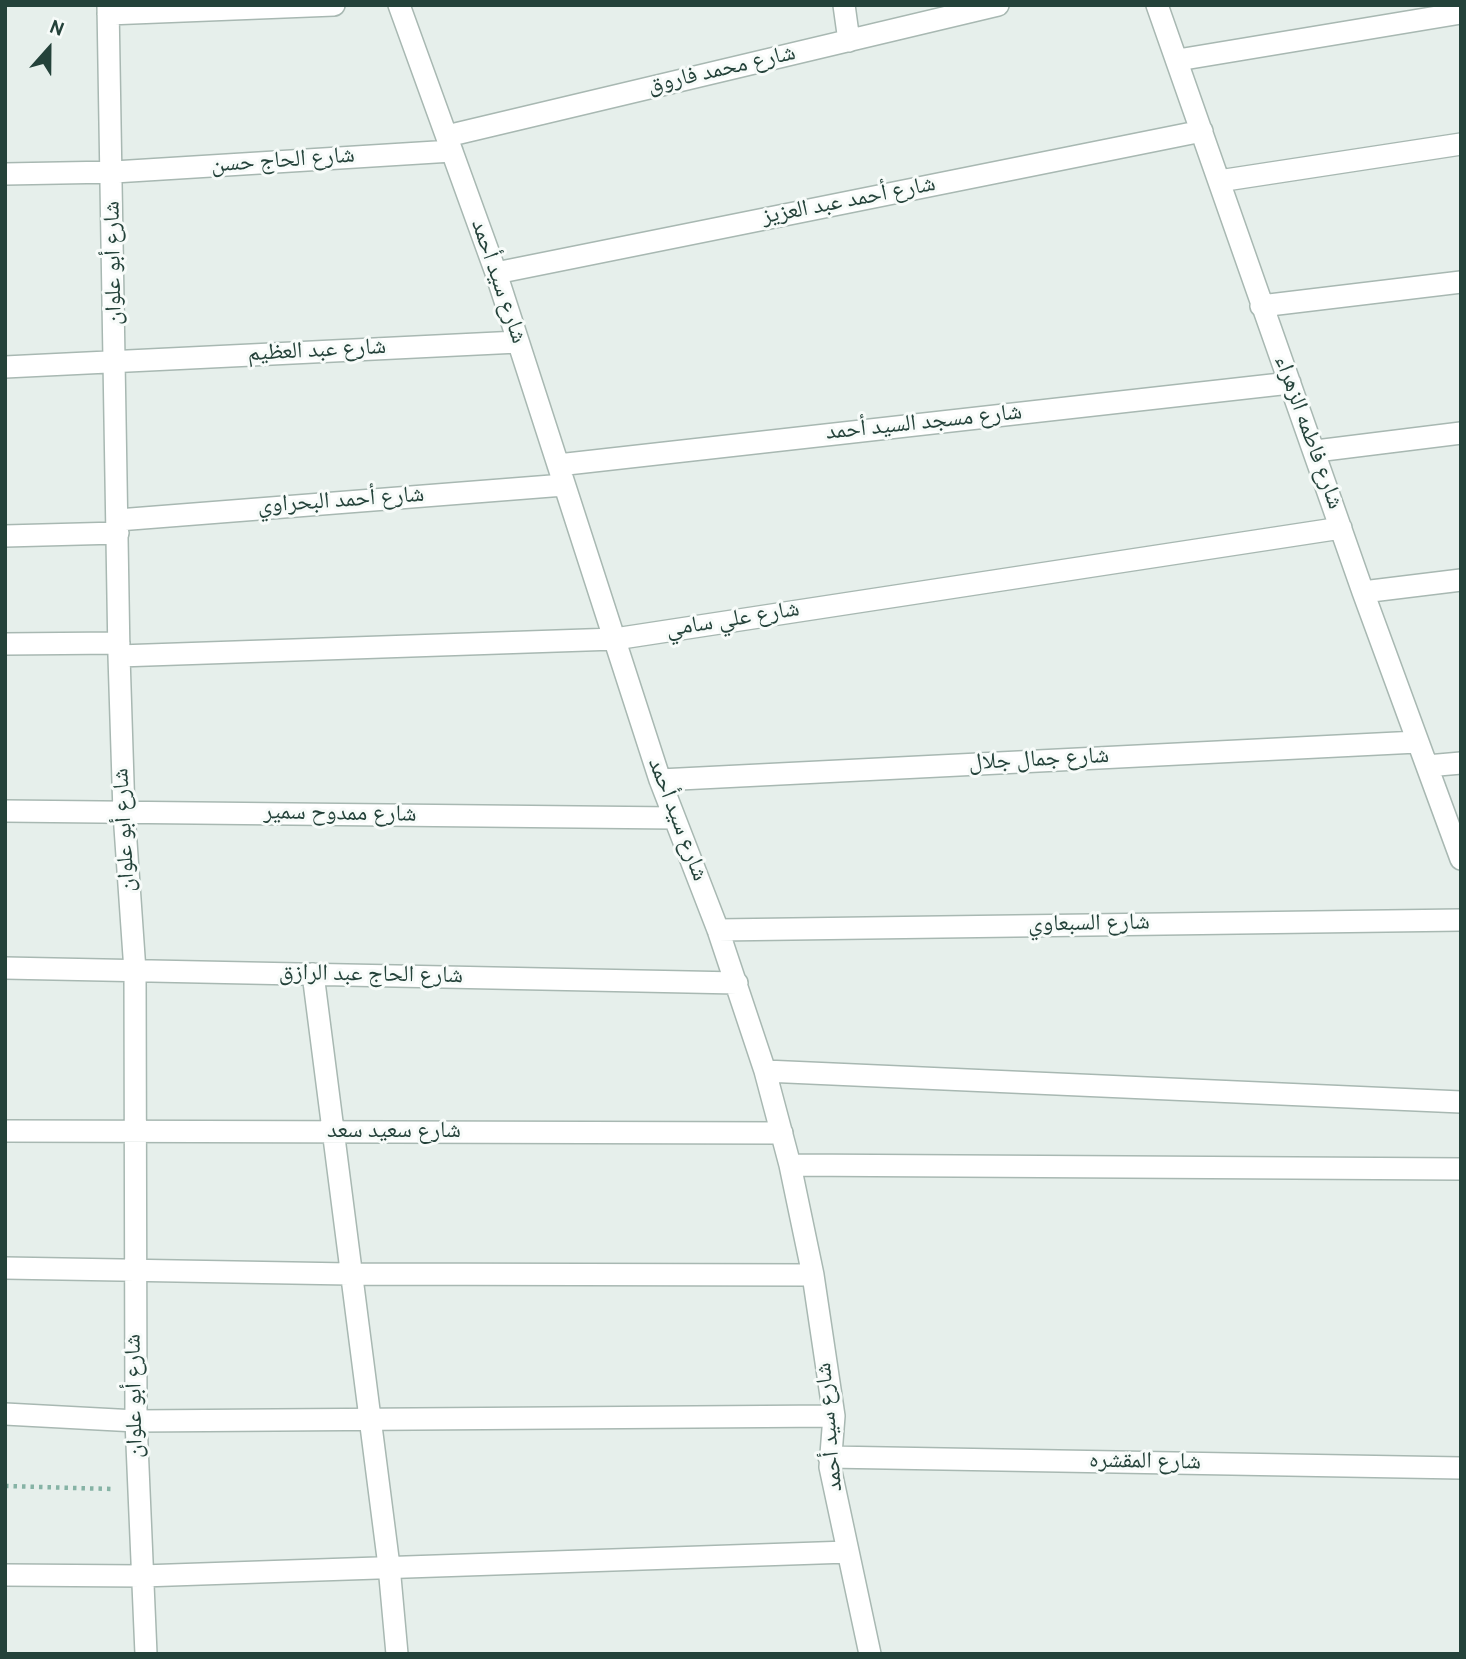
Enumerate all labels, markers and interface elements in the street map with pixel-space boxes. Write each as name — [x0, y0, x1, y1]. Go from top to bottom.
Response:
north arrow — [14, 14, 84, 84]
text: N — [46, 16, 67, 43]
street label: شارع محمد فاروق — [645, 41, 799, 101]
street label: شارع الحاج حسن — [210, 143, 356, 181]
street label: شارع أحمد عبد العزيز — [760, 172, 938, 232]
street label: شارع أبو علوان — [100, 201, 130, 325]
street label: شارع سيد أحمد — [463, 216, 531, 348]
street label: شارع عبد العظيم — [247, 335, 387, 369]
street label: شارع فاطمه الزهراء — [1266, 353, 1348, 513]
street label: شارع مسجد السيد أحمد — [825, 400, 1023, 448]
street label: شارع أحمد البحراوي — [257, 482, 425, 522]
street label: شارع علي سامي — [664, 597, 802, 645]
street label: شارع جمال جلال — [968, 744, 1110, 778]
street label: شارع سيد أحمد — [640, 755, 712, 885]
street label: شارع أبو علوان — [109, 767, 143, 893]
street label: شارع ممدوح سمير — [263, 800, 417, 830]
street label: شارع السبعاوي — [1028, 910, 1150, 940]
street label: شارع الحاج عبد الرازق — [279, 961, 463, 991]
street label: شارع سعيد سعد — [327, 1118, 461, 1146]
street label: شارع أبو علوان — [121, 1334, 151, 1458]
street label: شارع سيد أحمد — [812, 1361, 850, 1493]
street label: شارع المقشره — [1089, 1448, 1201, 1478]

